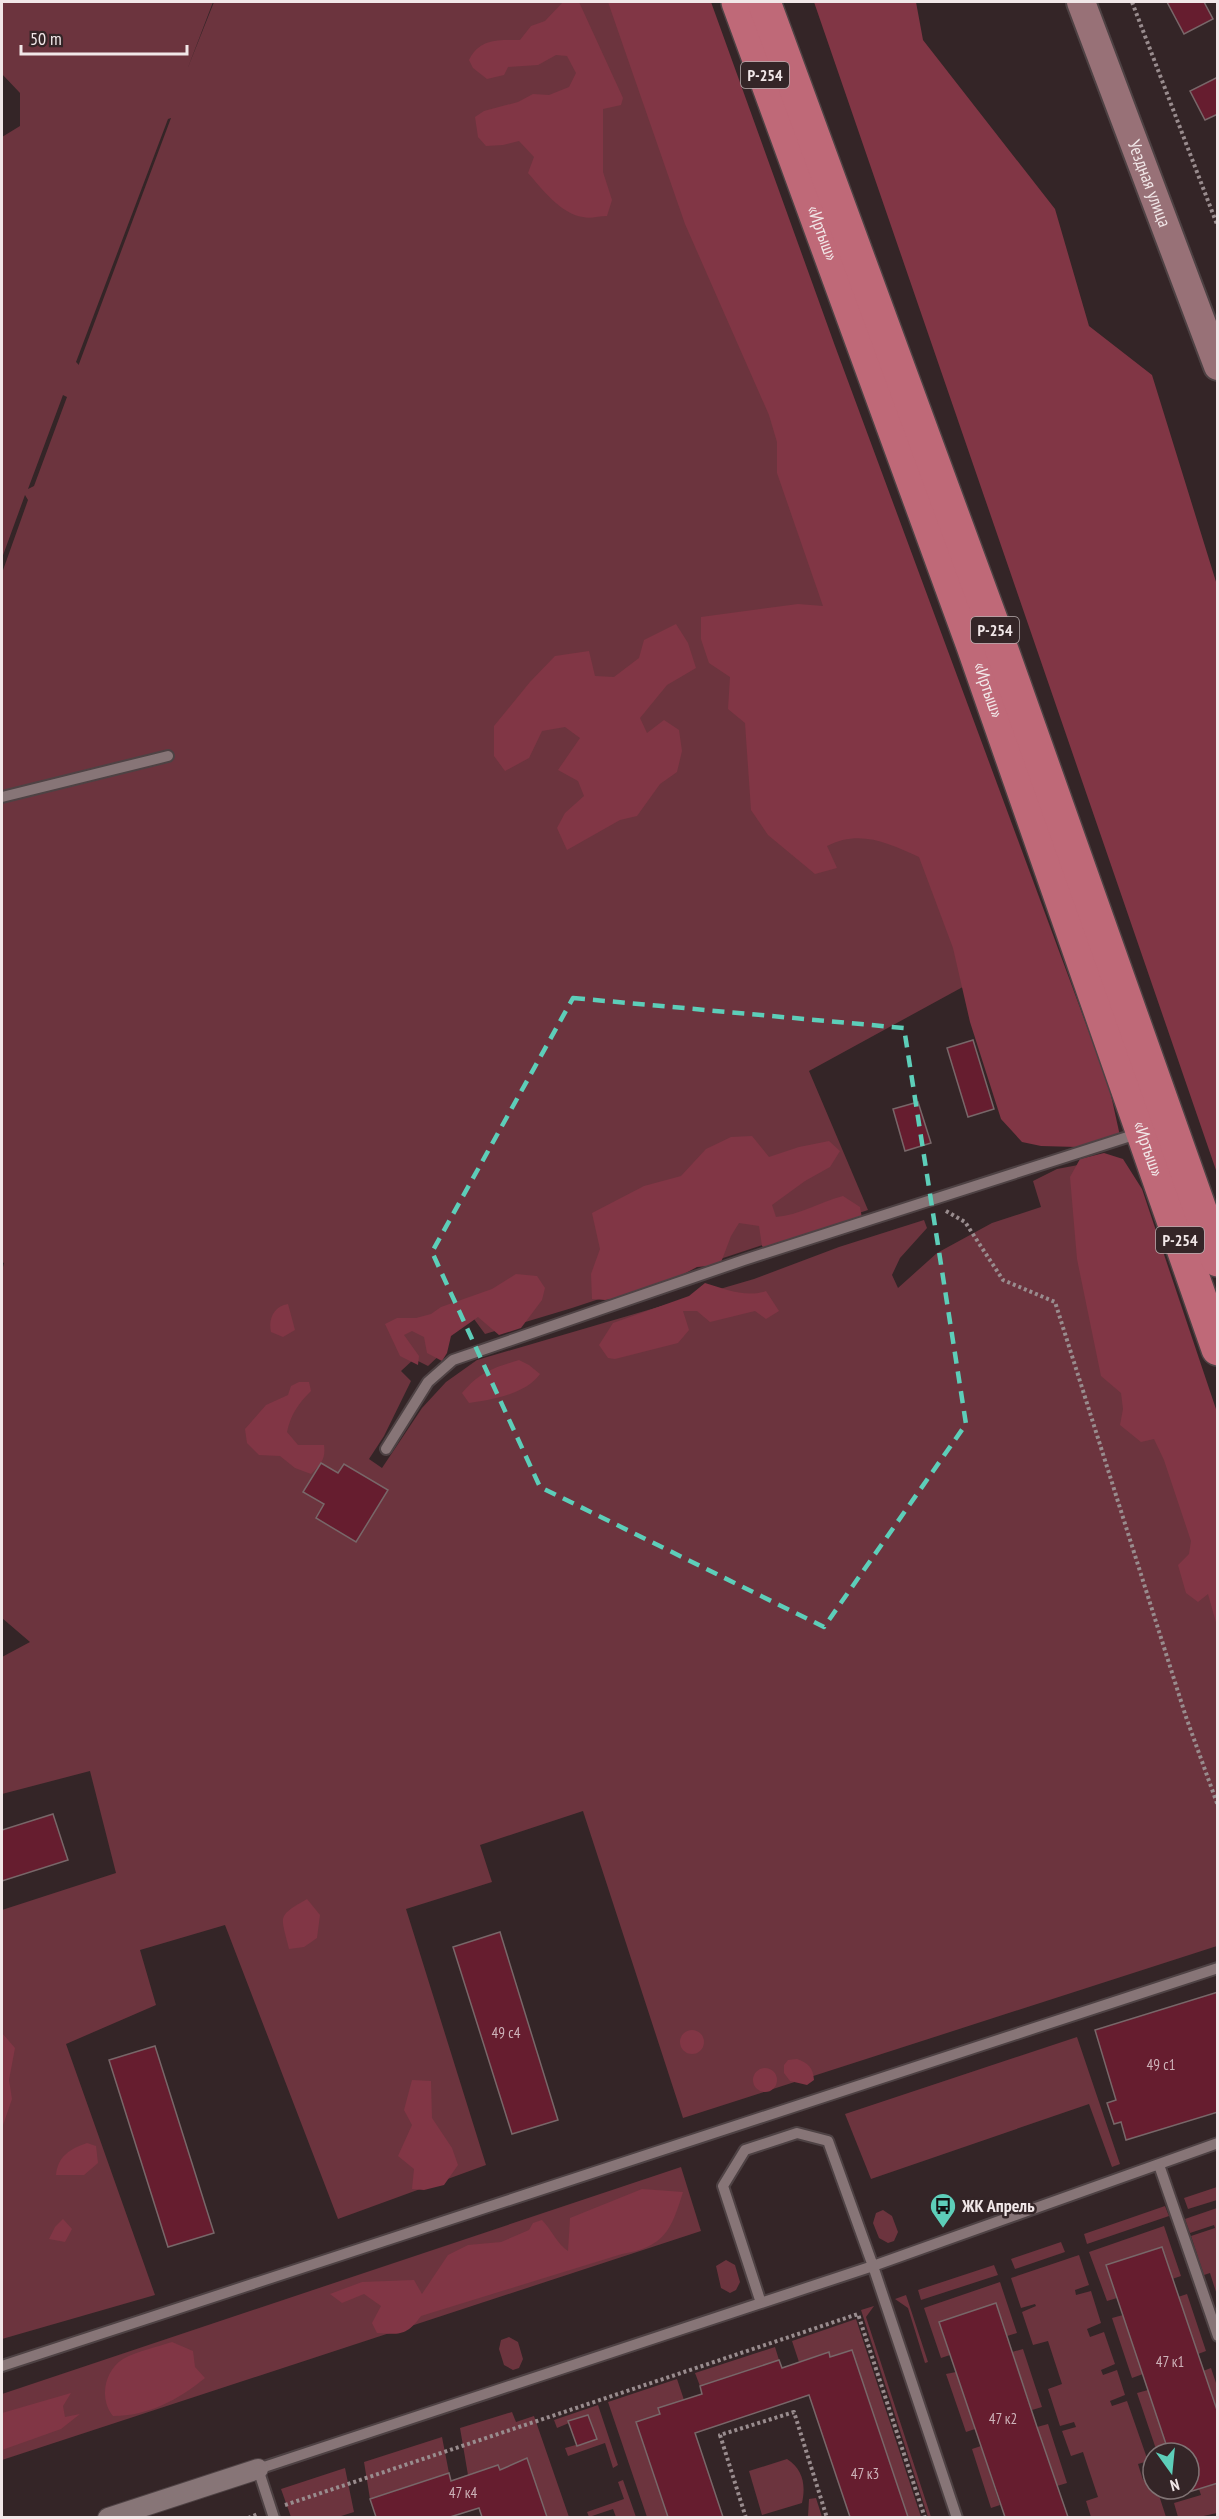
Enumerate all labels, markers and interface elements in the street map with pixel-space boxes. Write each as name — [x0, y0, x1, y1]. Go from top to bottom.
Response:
scale bar — [21, 18, 188, 56]
text: 50 m — [30, 27, 62, 50]
road number: Р-254 — [741, 62, 789, 88]
street label: Уездная улица — [1123, 137, 1177, 230]
street label: «Иртыш» — [802, 202, 843, 264]
road number: Р-254 — [971, 617, 1019, 643]
street label: «Иртыш» — [968, 659, 1009, 721]
street label: «Иртыш» — [1128, 1118, 1169, 1180]
road number: Р-254 — [1156, 1227, 1204, 1253]
house number: 49 с4 — [492, 2023, 521, 2042]
house number: 49 с1 — [1147, 2055, 1175, 2074]
bus stop icon: ЖК Апрель — [928, 2191, 958, 2229]
place label: ЖК Апрель — [961, 2194, 1035, 2217]
house number: 47 к1 — [1156, 2352, 1184, 2371]
house number: 47 к2 — [989, 2409, 1017, 2428]
north arrow — [1141, 2441, 1201, 2501]
house number: 47 к3 — [851, 2464, 879, 2483]
text: N — [1168, 2475, 1182, 2496]
house number: 47 к4 — [449, 2483, 478, 2502]

